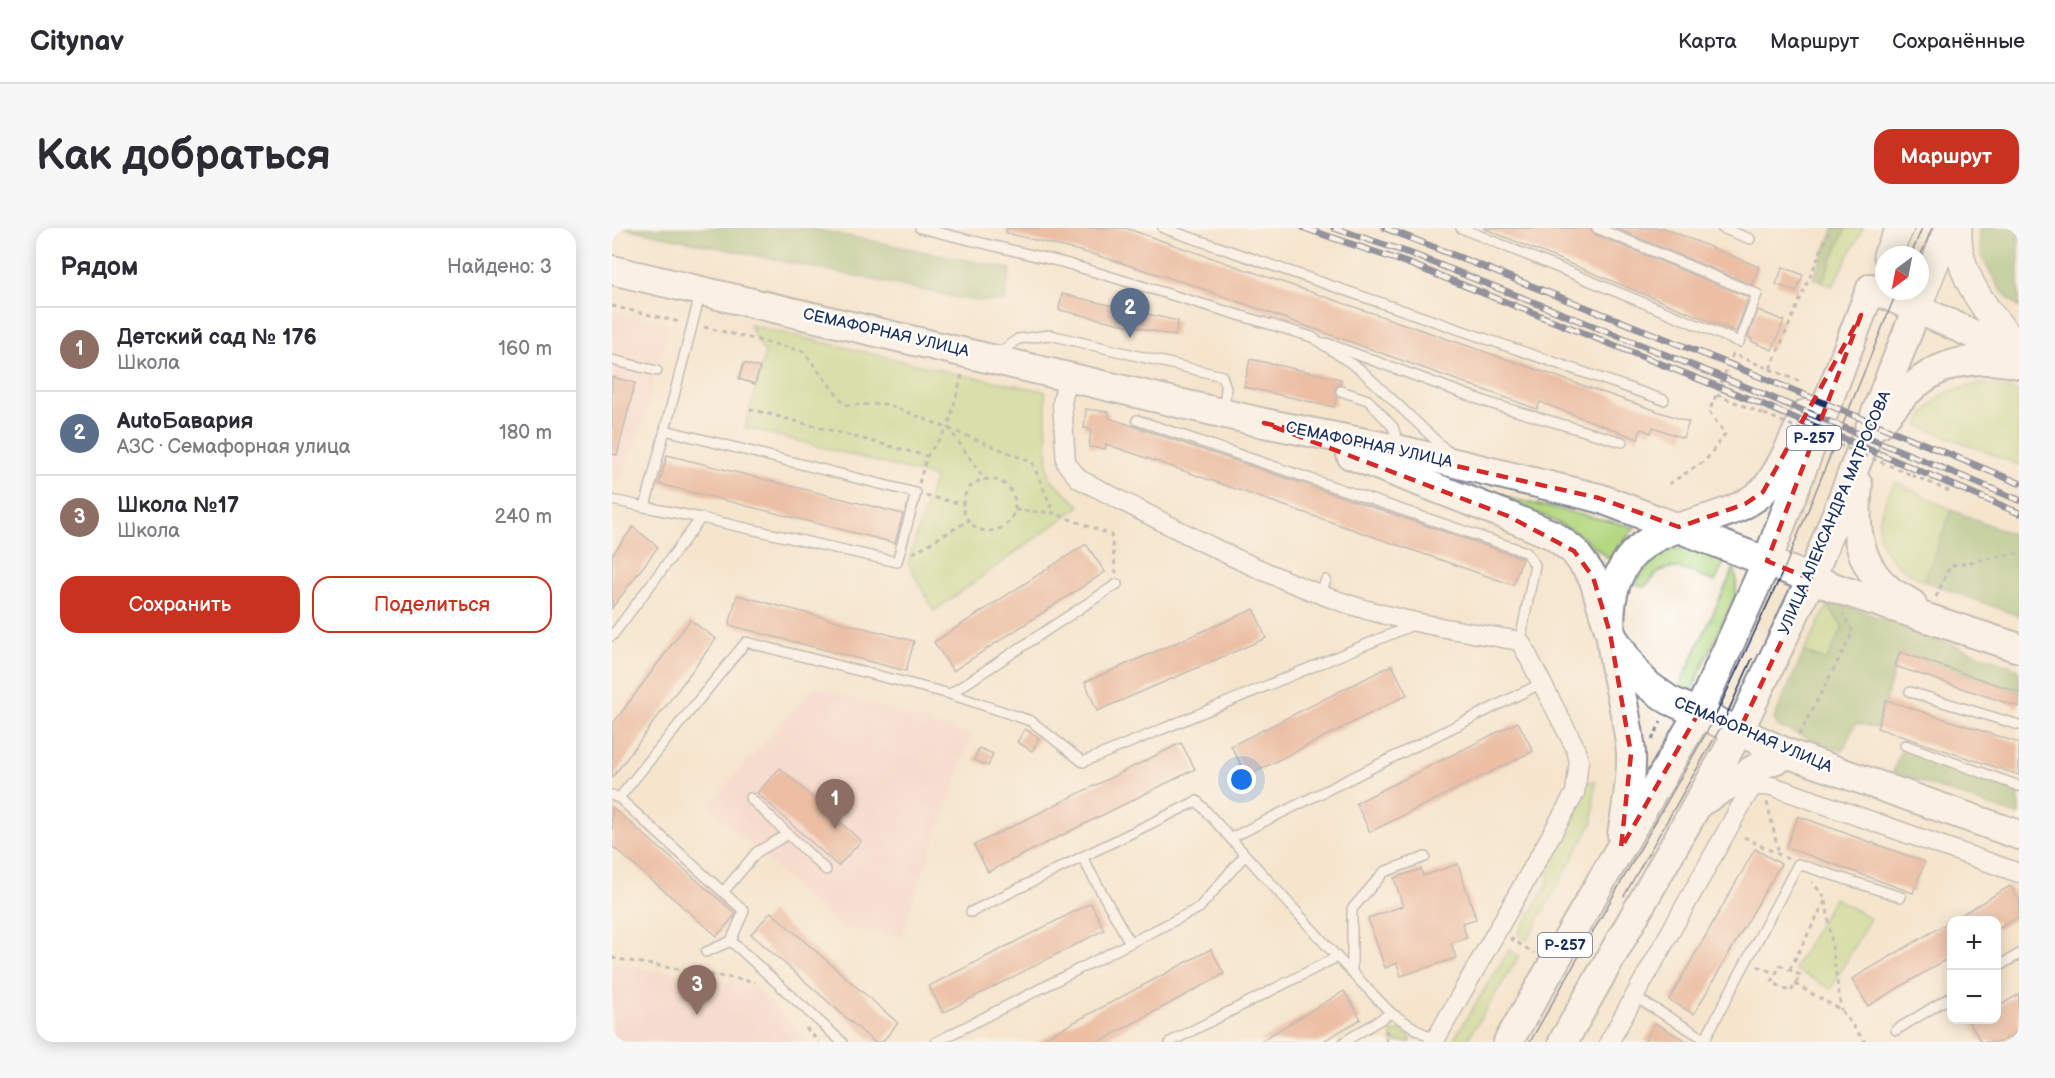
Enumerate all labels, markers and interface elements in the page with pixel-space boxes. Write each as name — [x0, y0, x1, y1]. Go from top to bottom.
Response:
text: Citynav — [30, 25, 124, 58]
text: Карта — [1678, 29, 1737, 54]
text: Маршрут — [1770, 29, 1859, 54]
text: Сохранённые — [1892, 29, 2025, 54]
button: Маршрут — [1874, 129, 2019, 184]
text: Как добраться — [36, 131, 331, 182]
north arrow — [1875, 246, 1929, 300]
text: Рядом — [60, 252, 138, 283]
text: Найдено: 3 — [447, 255, 552, 279]
pin: 2 — [1110, 288, 1150, 338]
street label: СЕМАФОРНАЯ УЛИЦА — [801, 305, 971, 361]
text: Детский сад № 176 — [117, 324, 317, 351]
text: 1 — [75, 337, 84, 361]
text: 160 m — [498, 337, 552, 361]
text: Школа — [117, 351, 180, 375]
street label: УЛИЦА АЛЕКСАНДРА МАТРОСОВА — [1775, 388, 1895, 638]
text: AutoБавария — [117, 408, 253, 435]
street label: СЕМАФОРНАЯ УЛИЦА — [1284, 418, 1454, 472]
text: 2 — [74, 421, 85, 445]
text: 180 m — [499, 421, 552, 445]
road number: Р-257 — [1787, 426, 1841, 450]
text: АЗС · Семафорная улица — [117, 435, 351, 459]
text: Школа №17 — [117, 492, 239, 519]
text: 3 — [74, 505, 85, 529]
text: 240 m — [495, 505, 552, 529]
text: Школа — [117, 519, 180, 543]
button: Сохранить — [60, 576, 300, 633]
button: Поделиться — [312, 576, 552, 633]
street label: СЕМАФОРНАЯ УЛИЦА — [1671, 693, 1835, 777]
your location — [1227, 765, 1256, 794]
pin: 1 — [816, 780, 854, 829]
map controls — [1947, 916, 2001, 1024]
button: + — [1947, 916, 2001, 970]
road number: Р-257 — [1538, 933, 1592, 957]
pin: 3 — [678, 966, 716, 1015]
button: − — [1947, 970, 2001, 1024]

